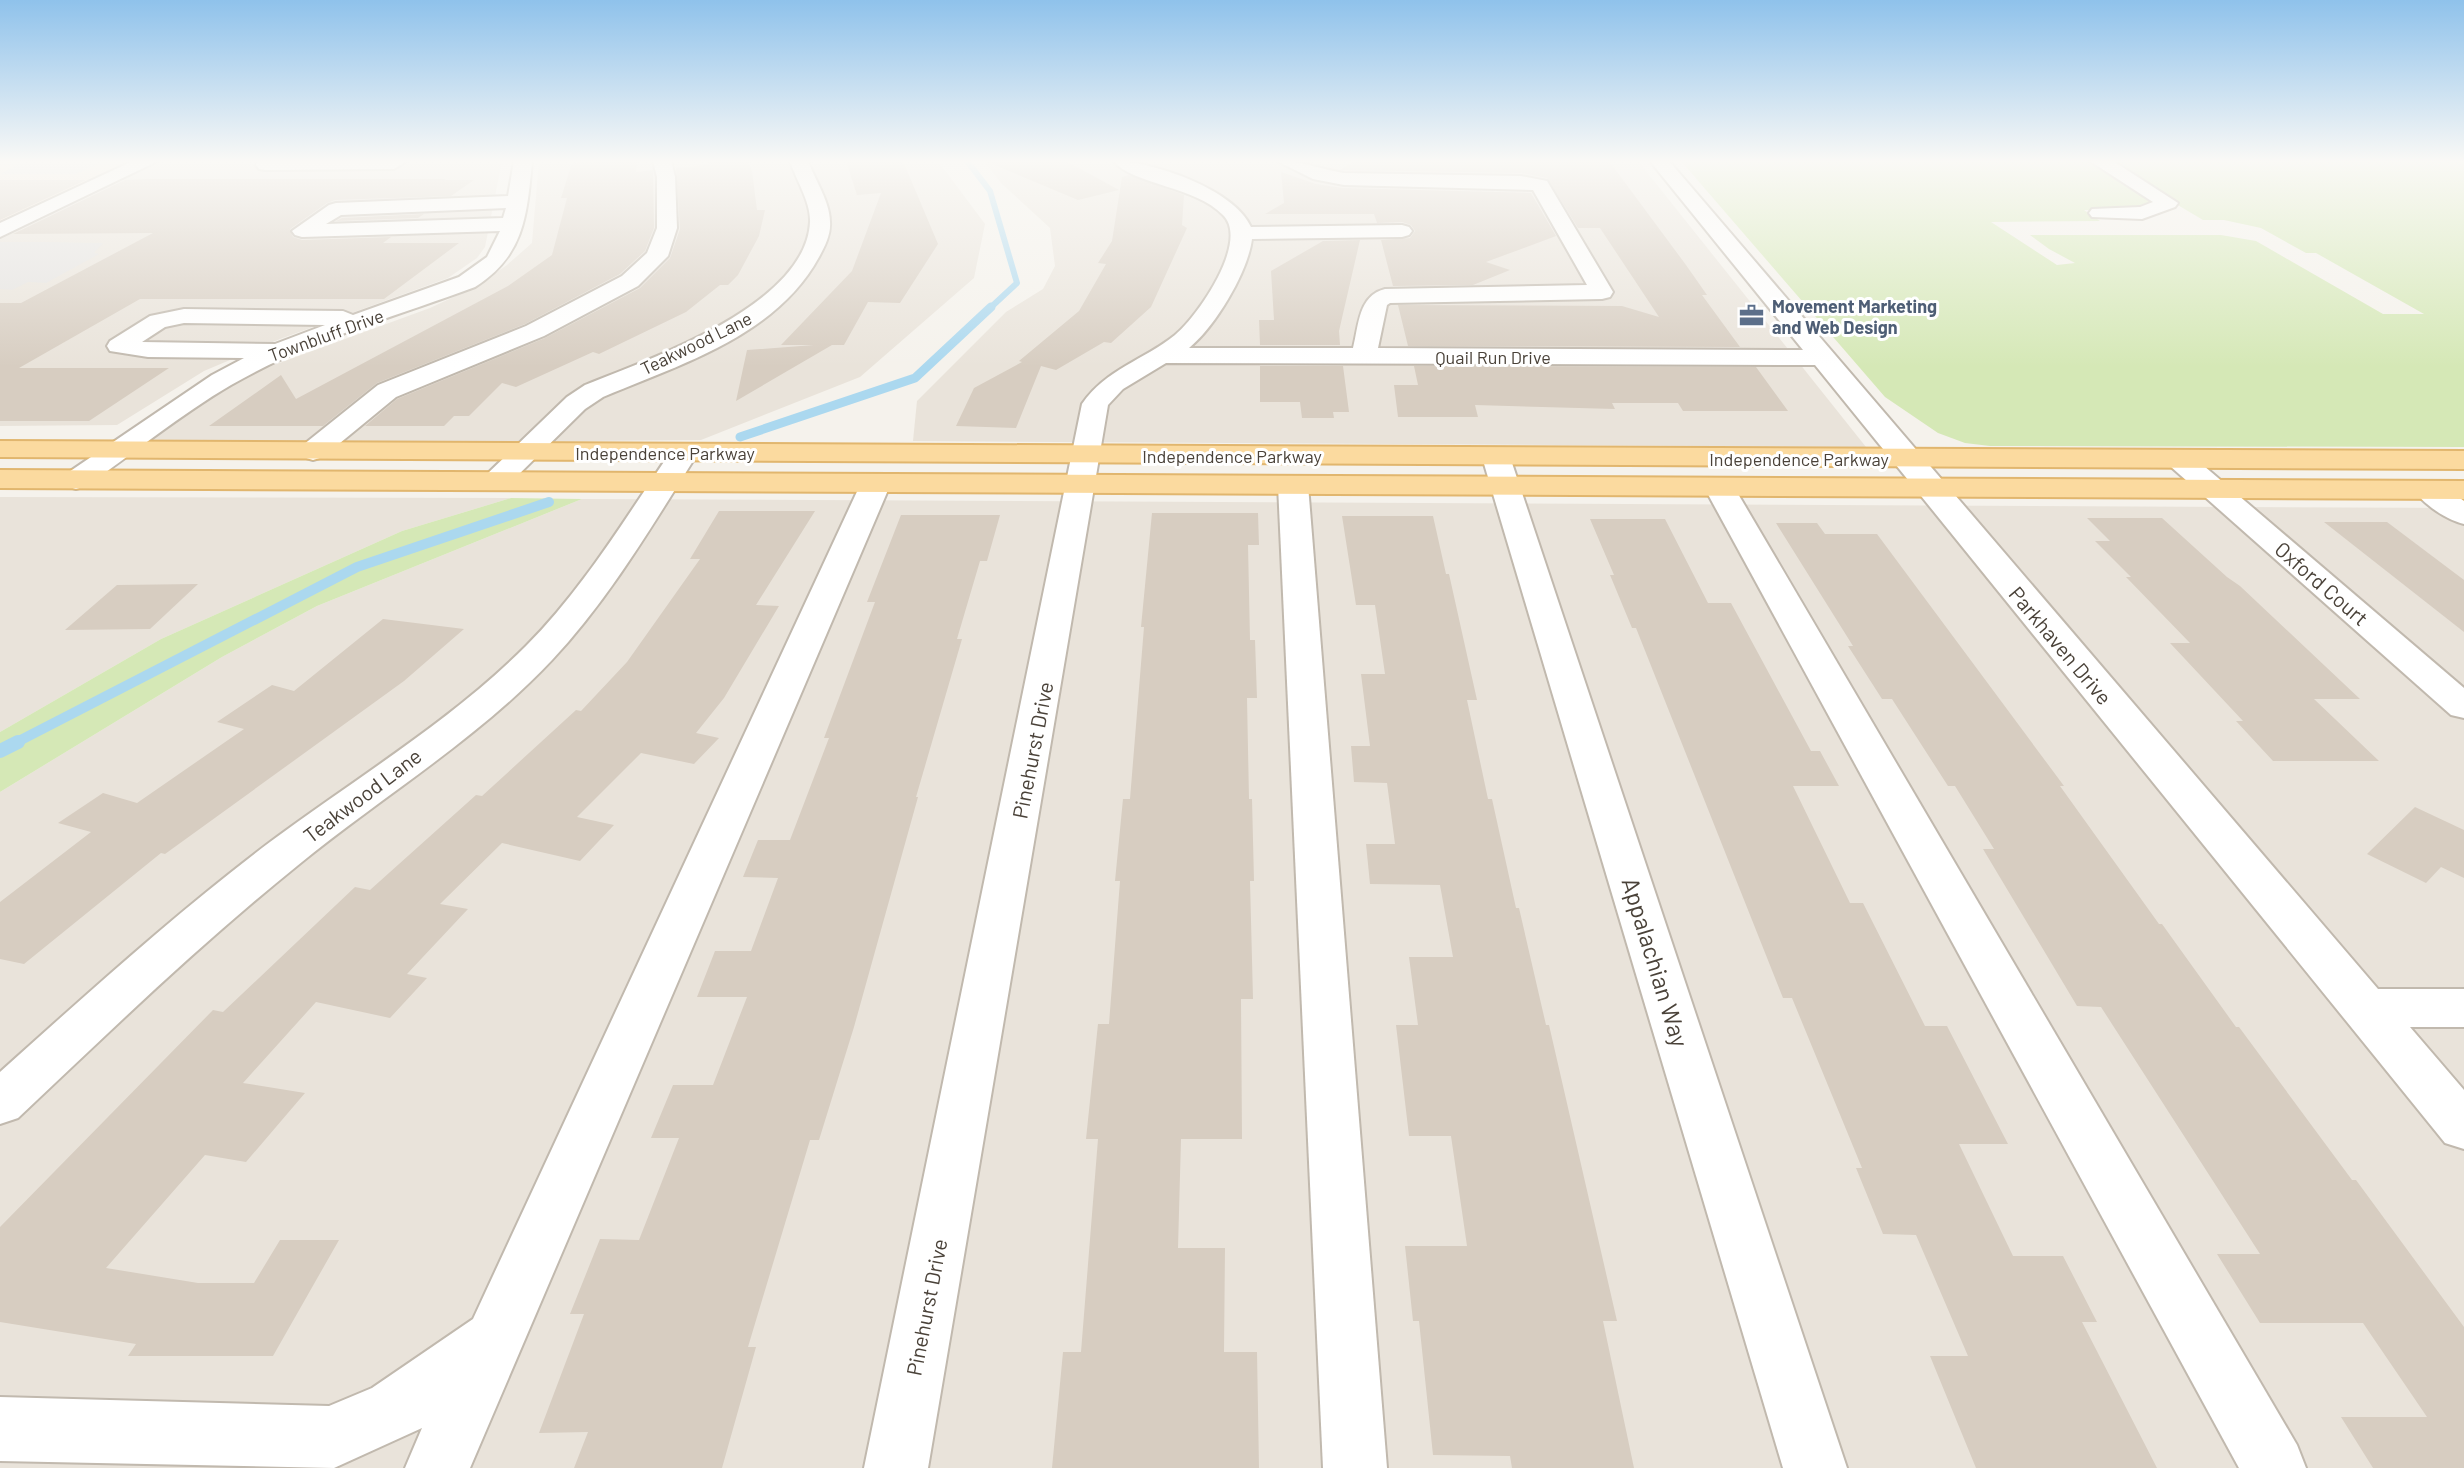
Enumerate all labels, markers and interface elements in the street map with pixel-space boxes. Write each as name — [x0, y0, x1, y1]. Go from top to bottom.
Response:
place label: Movement Marketing and Web Design — [1772, 295, 1937, 338]
office icon: Movement Marketing and Web Design — [1738, 302, 1766, 330]
street label: Townbluff Drive — [265, 304, 387, 366]
street label: Teakwood Lane — [637, 307, 755, 379]
street label: Quail Run Drive — [1435, 346, 1551, 368]
street label: Independence Parkway — [575, 442, 755, 464]
street label: Independence Parkway — [1142, 445, 1322, 467]
street label: Independence Parkway — [1709, 448, 1889, 470]
street label: Oxford Court — [2270, 536, 2374, 630]
street label: Parkhaven Drive — [2004, 581, 2118, 709]
street label: Pinehurst Drive — [1006, 679, 1058, 821]
street label: Teakwood Lane — [298, 743, 426, 847]
street label: Appalachian Way — [1616, 874, 1696, 1050]
street label: Pinehurst Drive — [900, 1236, 952, 1378]

